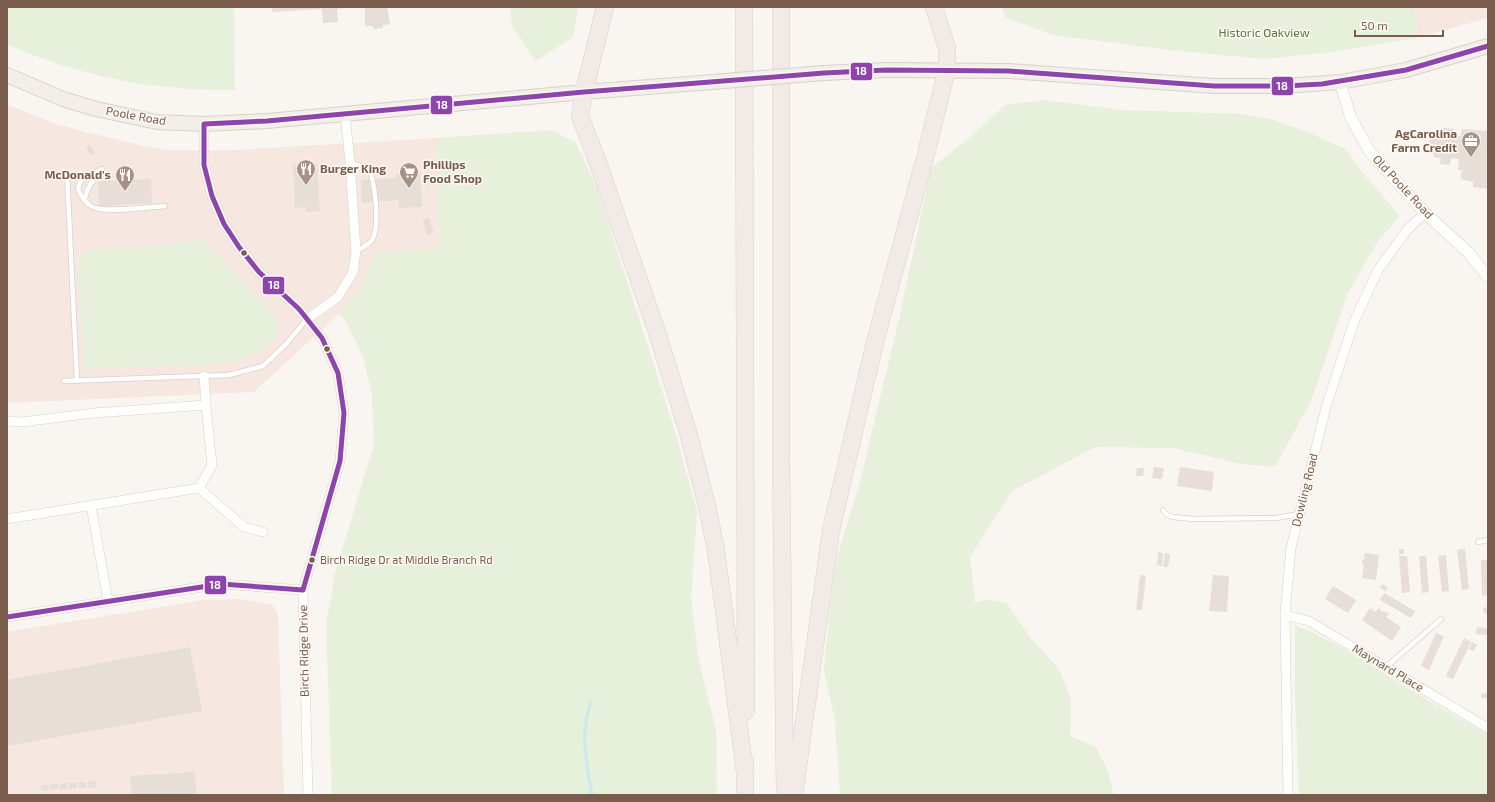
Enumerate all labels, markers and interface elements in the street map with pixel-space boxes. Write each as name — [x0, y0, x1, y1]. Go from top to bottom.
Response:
scale bar — [1355, 12, 1443, 38]
text: 50 m — [1361, 18, 1388, 32]
park label: Historic Oakview — [1218, 25, 1310, 39]
line badge: 18 — [850, 62, 873, 81]
text: 18 — [855, 64, 867, 77]
line badge: 18 — [1271, 76, 1294, 96]
text: 18 — [1276, 79, 1288, 92]
line badge: 18 — [430, 95, 453, 115]
text: 18 — [436, 98, 448, 111]
street label: Poole Road — [105, 103, 167, 127]
place label: AgCarolina Farm Credit — [1391, 126, 1457, 154]
office icon: AgCarolina Farm Credit — [1460, 130, 1482, 158]
street label: Old Poole Road — [1371, 152, 1437, 221]
place label: Phillips Food Shop — [423, 157, 482, 185]
restaurant icon: Burger King — [295, 158, 317, 186]
place label: Burger King — [320, 161, 386, 175]
supermarket icon: Phillips Food Shop — [398, 161, 420, 189]
restaurant icon: McDonald's — [114, 164, 136, 192]
place label: McDonald's — [45, 167, 111, 181]
unlabelled marker — [239, 248, 249, 258]
line badge: 18 — [262, 276, 285, 295]
text: 18 — [268, 278, 280, 291]
unlabelled marker — [322, 344, 332, 354]
street label: Dowling Road — [1288, 452, 1320, 528]
place label: Birch Ridge Dr at Middle Branch Rd — [320, 553, 493, 566]
marker: Birch Ridge Dr at Middle Branch Rd — [307, 555, 317, 565]
line badge: 18 — [204, 575, 227, 595]
text: 18 — [209, 578, 221, 591]
street label: Birch Ridge Drive — [295, 605, 311, 697]
street label: Maynard Place — [1350, 640, 1427, 694]

